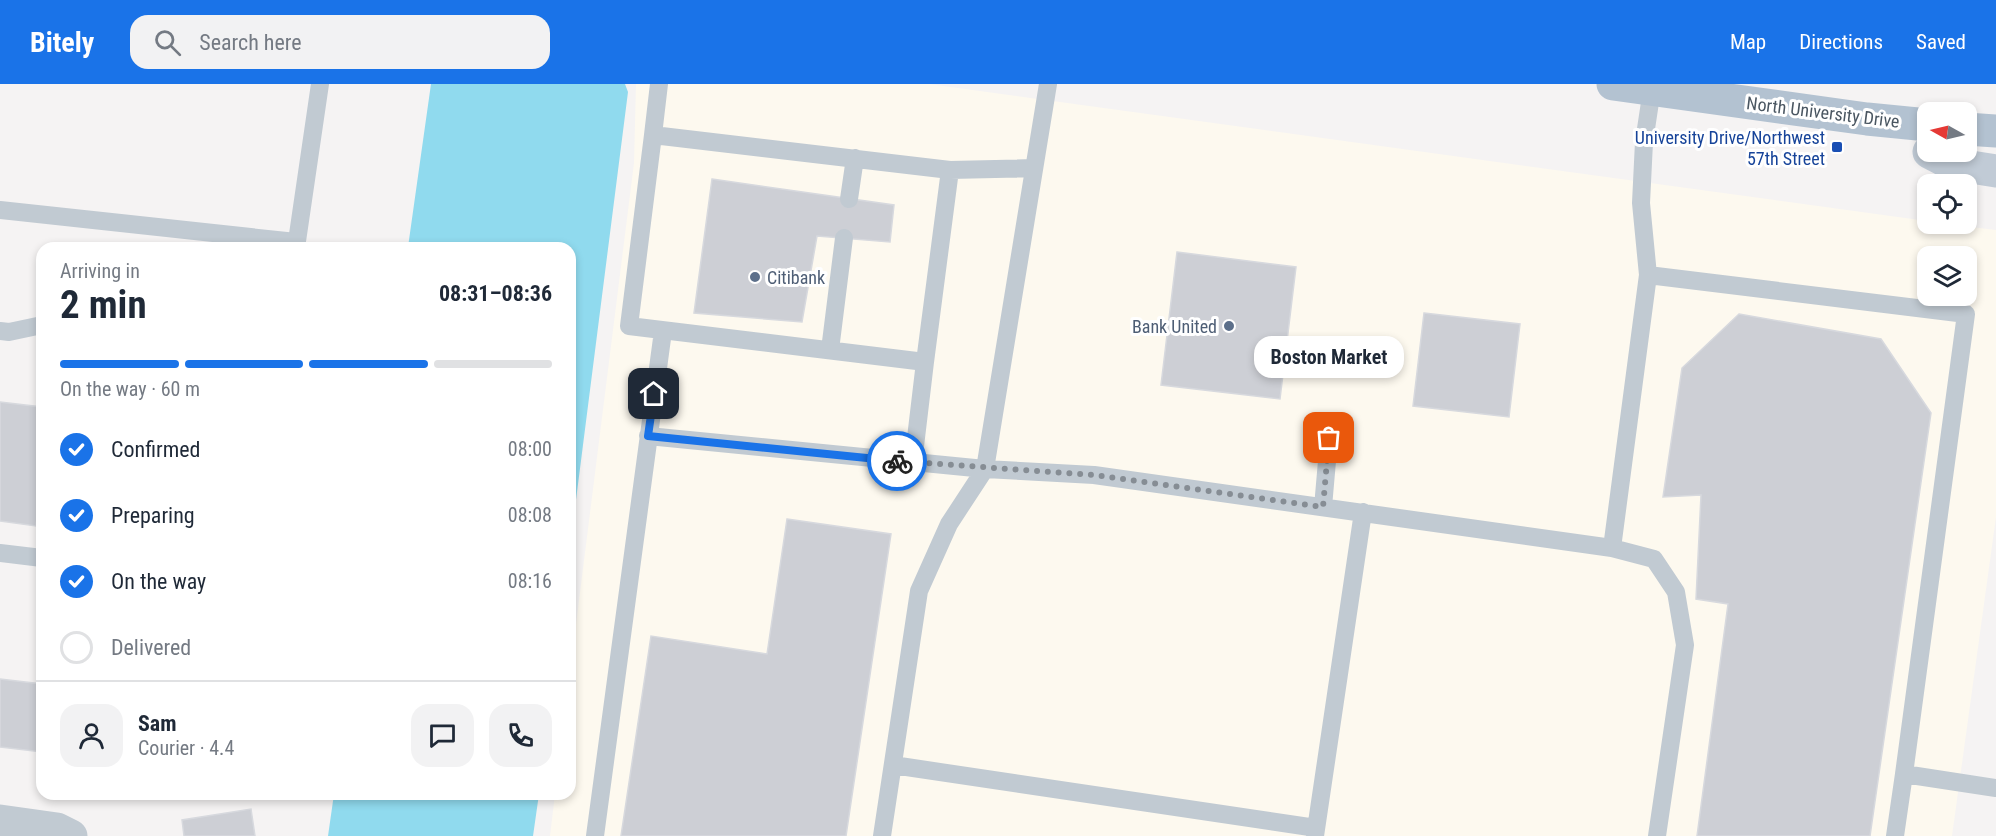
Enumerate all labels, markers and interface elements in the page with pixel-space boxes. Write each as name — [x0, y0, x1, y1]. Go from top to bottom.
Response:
search box — [130, 15, 550, 69]
text: Bitely — [30, 26, 94, 59]
icon: search — [151, 26, 184, 59]
text: Search here — [199, 30, 302, 55]
text: Map — [1730, 30, 1766, 54]
text: Directions — [1799, 30, 1883, 54]
text: Saved — [1916, 30, 1966, 54]
street label: North University Drive — [1745, 92, 1901, 132]
north arrow — [1917, 102, 1977, 162]
map controls — [1917, 102, 1977, 306]
place label: University Drive/Northwest 57th Street — [1635, 127, 1825, 169]
marker: University Drive/Northwest 57th Street — [1830, 140, 1844, 154]
button: locate — [1917, 174, 1977, 234]
button: layers — [1917, 246, 1977, 306]
text: Arriving in — [60, 259, 140, 283]
place label: Citibank — [767, 267, 825, 288]
marker: Citibank — [748, 270, 762, 284]
text: 08:31–08:36 — [439, 281, 552, 306]
text: 2 min — [60, 282, 147, 328]
place label: Bank United — [1132, 316, 1217, 337]
marker: Bank United — [1222, 319, 1236, 333]
callout: Boston Market — [1254, 336, 1404, 378]
text: Boston Market — [1271, 345, 1387, 369]
pin — [628, 368, 679, 419]
text: On the way · 60 m — [60, 377, 200, 401]
icon: home — [637, 377, 670, 410]
pin — [1303, 412, 1354, 463]
icon: bag — [1312, 421, 1345, 454]
courier — [867, 431, 927, 491]
icon: check — [60, 433, 93, 466]
text: Confirmed — [111, 437, 200, 462]
text: 08:00 — [508, 437, 552, 461]
icon: bike — [881, 445, 914, 478]
icon: check — [60, 499, 93, 532]
text: Preparing — [111, 503, 195, 528]
text: 08:08 — [508, 503, 552, 527]
icon: check — [60, 565, 93, 598]
text: On the way — [111, 569, 206, 594]
text: 08:16 — [508, 569, 552, 593]
text: Delivered — [111, 635, 191, 660]
button: person — [60, 704, 123, 767]
button: chat — [411, 704, 474, 767]
button: phone — [489, 704, 552, 767]
text: Sam — [138, 711, 177, 736]
text: Courier · 4.4 — [138, 736, 234, 760]

